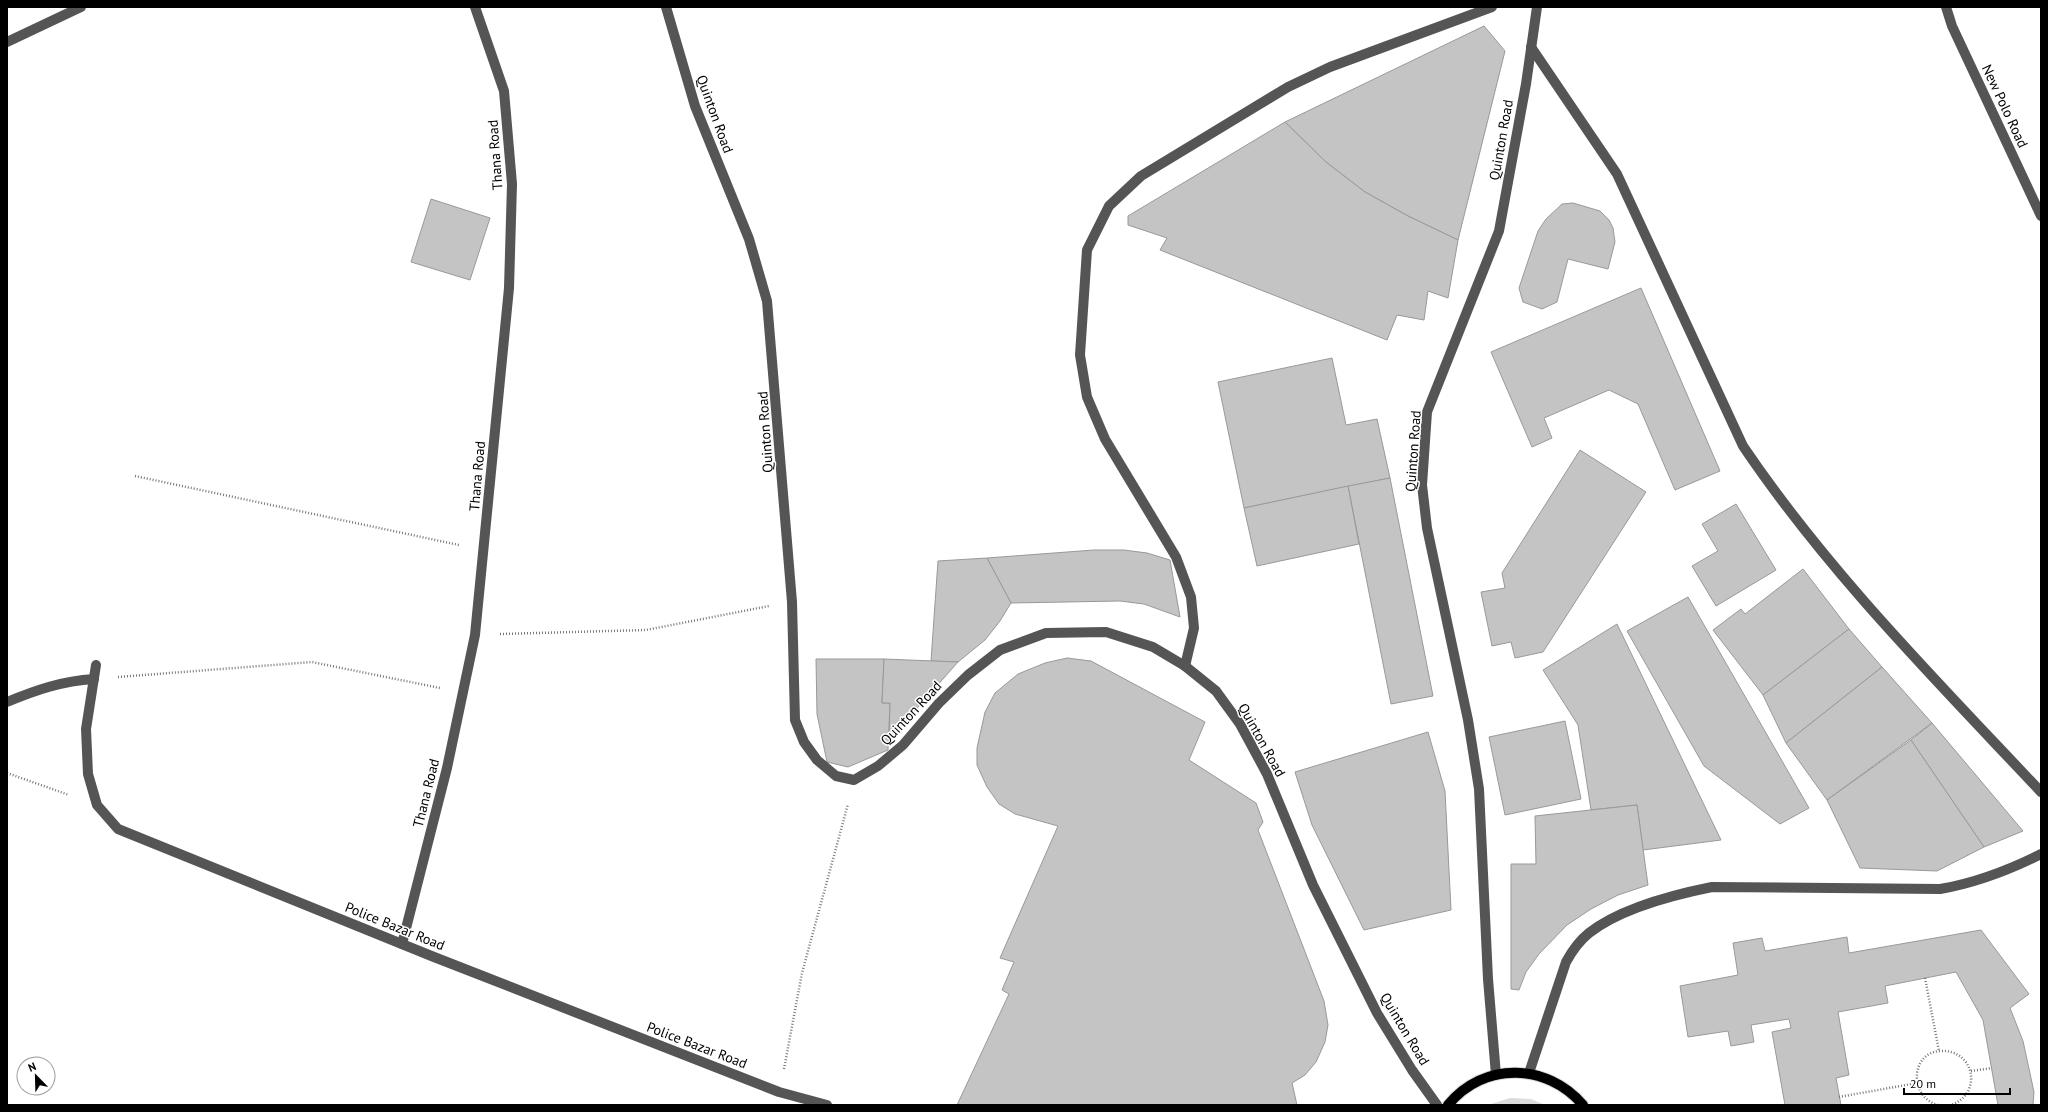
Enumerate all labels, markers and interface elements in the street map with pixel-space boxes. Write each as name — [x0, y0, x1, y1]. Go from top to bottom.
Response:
street label: New Polo Road — [1978, 61, 2032, 151]
street label: Quinton Road — [693, 73, 737, 155]
street label: Quinton Road — [1485, 98, 1517, 182]
street label: Thana Road — [484, 119, 506, 191]
street label: Quinton Road — [753, 391, 777, 473]
street label: Quinton Road — [1401, 410, 1425, 492]
street label: Thana Road — [465, 440, 489, 512]
street label: Quinton Road — [877, 677, 945, 749]
street label: Quinton Road — [1234, 700, 1290, 780]
street label: Thana Road — [409, 757, 443, 829]
street label: Police Bazar Road — [343, 898, 447, 954]
street label: Quinton Road — [1376, 989, 1434, 1069]
street label: Police Bazar Road — [644, 1018, 750, 1072]
north arrow — [16, 1056, 56, 1096]
text: N — [26, 1059, 38, 1075]
scale bar — [1904, 1070, 2010, 1096]
text: 20 m — [1910, 1076, 1936, 1091]

